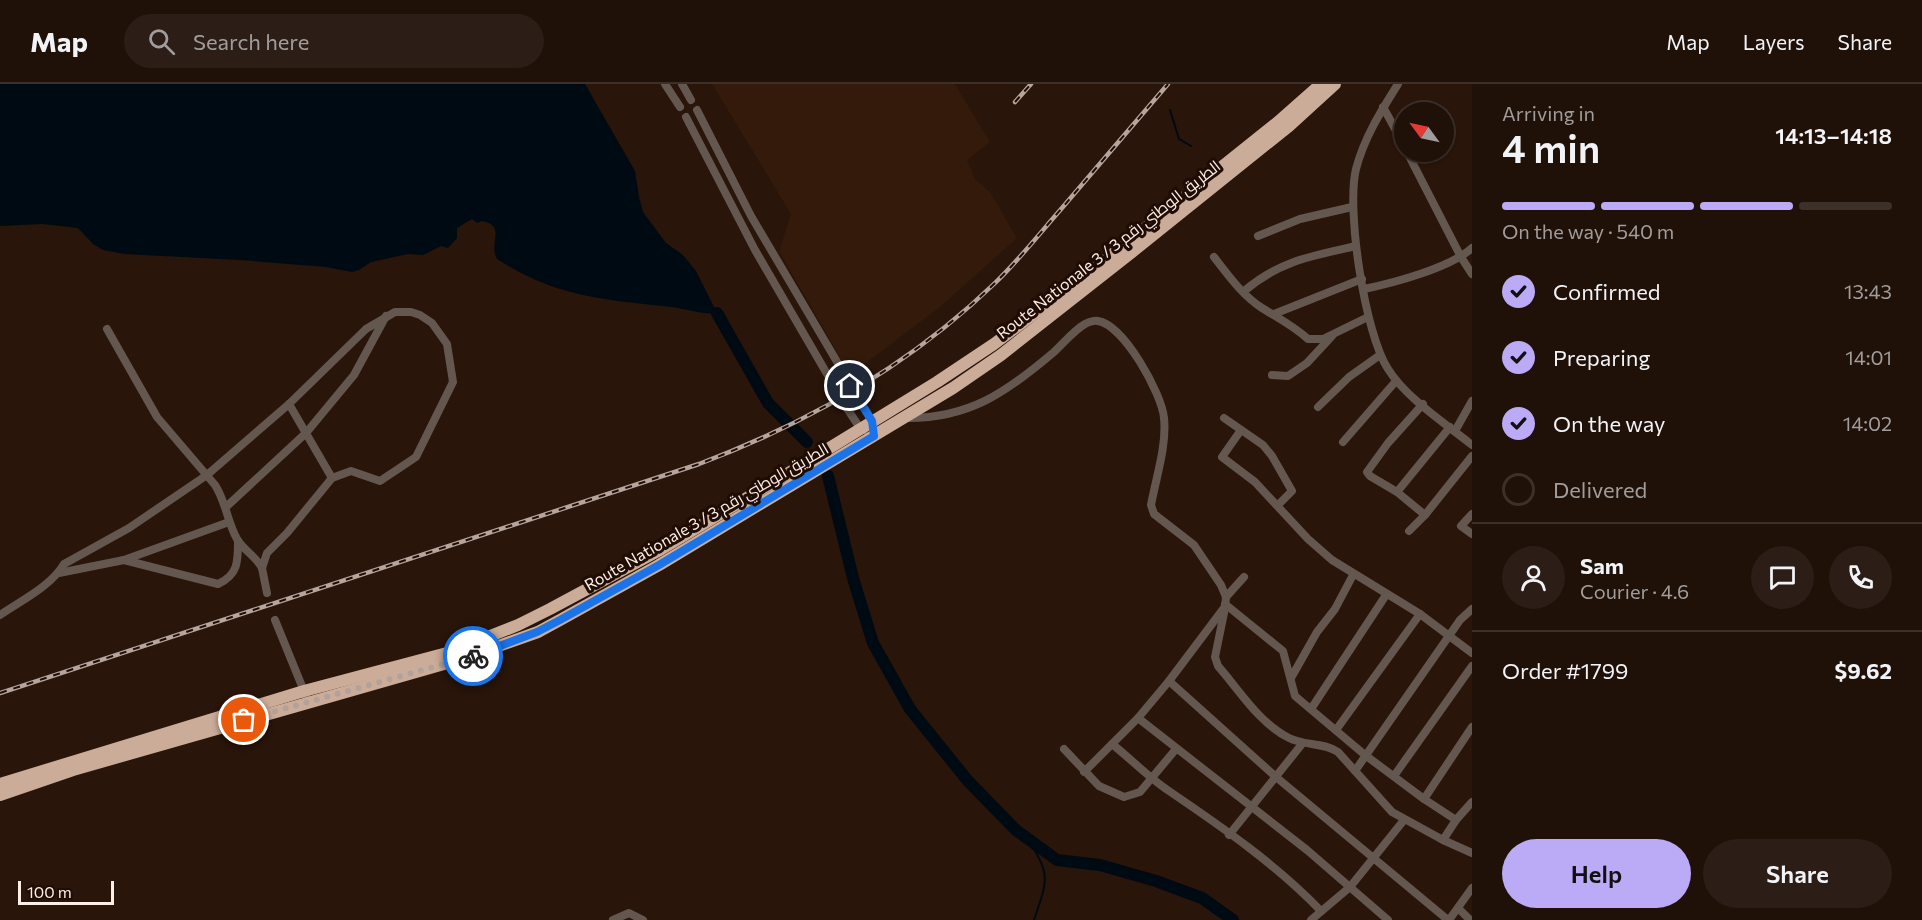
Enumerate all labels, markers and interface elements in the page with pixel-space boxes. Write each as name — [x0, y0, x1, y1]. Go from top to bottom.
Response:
search box — [124, 14, 544, 68]
text: Map — [30, 24, 88, 58]
icon: search — [145, 25, 178, 58]
text: Search here — [193, 28, 309, 55]
text: Map — [1666, 29, 1710, 54]
text: Layers — [1743, 29, 1805, 54]
text: Share — [1838, 29, 1892, 54]
text: Arriving in — [1502, 101, 1595, 125]
north arrow — [1394, 102, 1454, 162]
map controls — [1394, 102, 1454, 162]
text: 14:13–14:18 — [1775, 122, 1892, 149]
text: 4 min — [1502, 123, 1600, 171]
street label: Route Nationale 3 / الطريق الوطني رقم 3 — [992, 156, 1227, 346]
text: On the way · 540 m — [1502, 219, 1674, 243]
icon: check — [1502, 275, 1535, 308]
text: Confirmed — [1553, 278, 1660, 305]
text: 13:43 — [1844, 279, 1892, 303]
icon: check — [1502, 341, 1535, 374]
text: Preparing — [1553, 344, 1650, 371]
text: 14:01 — [1845, 345, 1892, 369]
pin — [824, 360, 875, 411]
icon: home — [833, 369, 866, 402]
icon: check — [1502, 407, 1535, 440]
text: On the way — [1553, 410, 1665, 437]
text: 14:02 — [1843, 411, 1892, 435]
street label: Route Nationale 3 / الطريق الوطني رقم 3 — [581, 438, 834, 598]
text: Delivered — [1553, 476, 1647, 503]
button: person — [1502, 546, 1565, 609]
button: chat — [1751, 546, 1814, 609]
button: phone — [1829, 546, 1892, 609]
text: Sam — [1580, 552, 1624, 579]
text: Courier · 4.6 — [1580, 579, 1689, 603]
courier — [443, 626, 503, 686]
icon: bike — [457, 640, 490, 673]
text: Order #1799 — [1502, 657, 1628, 684]
text: $9.62 — [1835, 657, 1892, 684]
pin — [218, 694, 269, 745]
icon: bag — [227, 703, 260, 736]
button: Help — [1502, 839, 1691, 908]
button: Share — [1703, 839, 1892, 908]
scale bar — [18, 878, 114, 906]
text: 100 m — [27, 882, 72, 901]

